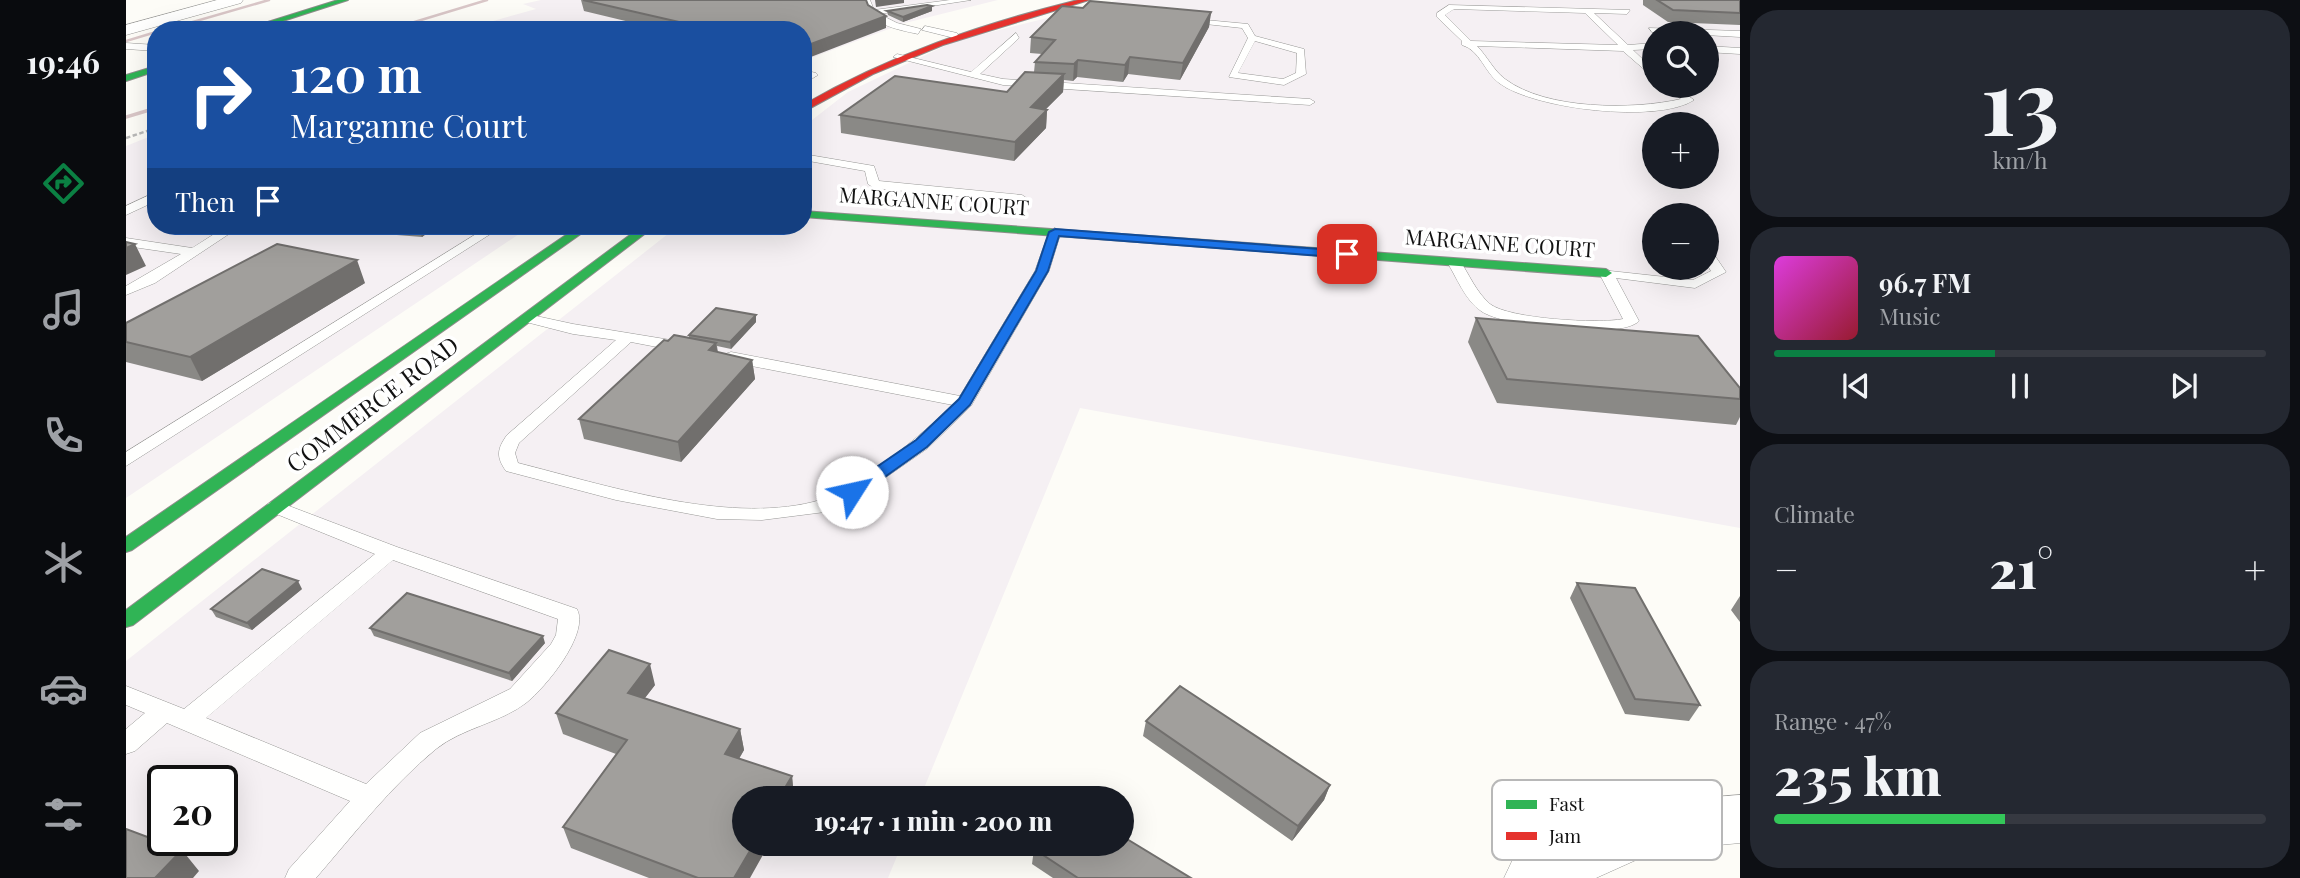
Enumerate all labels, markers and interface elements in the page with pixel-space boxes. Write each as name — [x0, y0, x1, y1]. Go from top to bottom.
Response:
map controls — [1642, 21, 1719, 280]
button: search — [1642, 21, 1719, 98]
text: 13 — [1981, 38, 2059, 159]
text: 19:46 — [26, 39, 100, 82]
text: 120 m — [290, 40, 422, 105]
icon: right — [175, 49, 266, 140]
text: Marganne Court — [290, 103, 526, 146]
button: + — [1642, 112, 1719, 189]
text: km/h — [1992, 144, 2048, 175]
icon: directions — [39, 159, 88, 208]
street label: MARGANNE COURT — [838, 179, 1030, 221]
icon: arrive — [249, 182, 287, 220]
text: Then — [175, 184, 235, 219]
button: − — [1642, 203, 1719, 280]
street label: MARGANNE COURT — [1404, 221, 1596, 263]
pin — [1317, 224, 1377, 284]
icon: arrive — [1328, 235, 1366, 273]
text: 96.7 FM — [1879, 265, 1971, 300]
icon: music — [39, 285, 88, 334]
text: Music — [1879, 300, 1940, 331]
street label: COMMERCE ROAD — [279, 328, 465, 479]
icon: previous — [1837, 367, 1875, 405]
icon: pause — [2001, 367, 2039, 405]
icon: next — [2165, 367, 2203, 405]
icon: phone — [39, 411, 88, 460]
position arrow — [815, 455, 889, 529]
text: Climate — [1774, 498, 1855, 529]
text: 21° — [1989, 533, 2053, 602]
icon: climate — [39, 538, 88, 587]
text: − — [1774, 543, 1799, 594]
text: + — [2244, 543, 2266, 594]
icon: car — [39, 664, 88, 713]
text: Range · 47% — [1774, 705, 1892, 736]
text: 235 km — [1774, 740, 1942, 809]
speed limit sign: 20 — [147, 765, 238, 856]
legend — [1492, 780, 1722, 860]
icon: filters — [39, 790, 88, 839]
text: Fast — [1549, 790, 1585, 816]
text: 19:47 · 1 min · 200 m — [814, 803, 1052, 838]
text: Jam — [1548, 822, 1581, 848]

